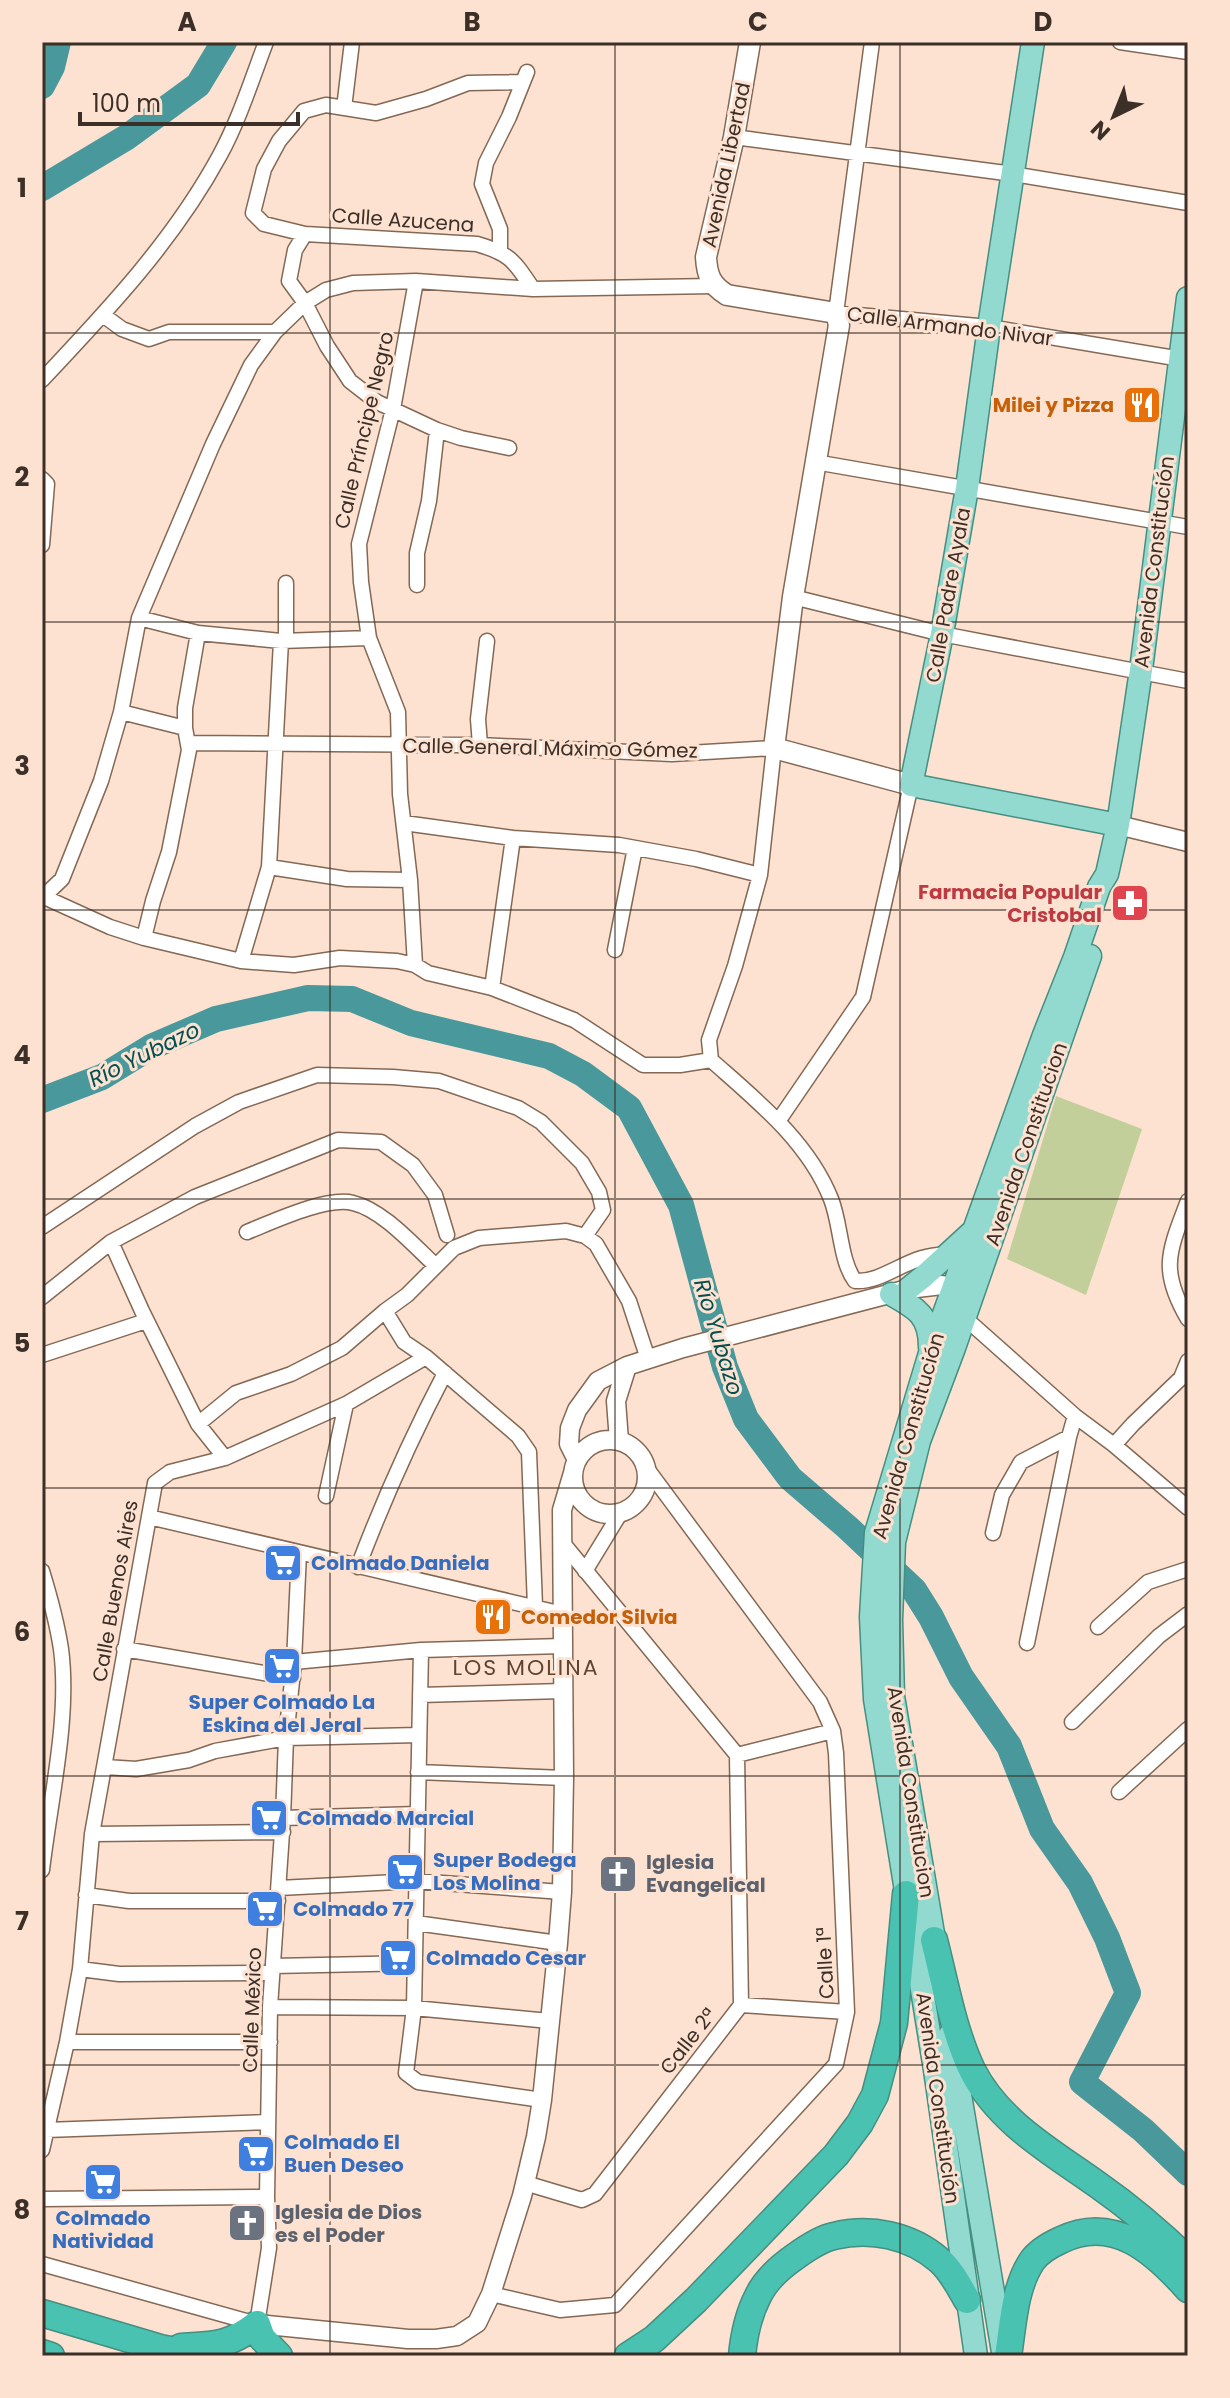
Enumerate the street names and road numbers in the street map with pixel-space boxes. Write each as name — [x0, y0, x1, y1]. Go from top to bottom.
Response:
street label: Avenida Libertad — [695, 80, 757, 250]
street label: Calle Azucena — [331, 201, 475, 239]
street label: Calle Armando Nivar — [845, 299, 1055, 353]
street label: Calle Príncipe Negro — [328, 329, 400, 531]
street label: Avenida Constitución — [1127, 454, 1181, 670]
street label: Calle Padre Ayala — [919, 505, 977, 685]
street label: Calle General Máximo Gómez — [402, 731, 698, 765]
street label: Avenida Constitucion — [978, 1038, 1074, 1250]
street label: Avenida Constitución — [865, 1329, 951, 1543]
street label: Calle Buenos Aires — [85, 1498, 145, 1684]
street label: Avenida Constitucion — [880, 1684, 942, 1900]
street label: Calle 1ª — [809, 1926, 841, 2000]
street label: Calle México — [236, 1947, 268, 2073]
street label: Avenida Constitución — [909, 1990, 967, 2206]
street label: Calle 2ª — [653, 2002, 723, 2080]

